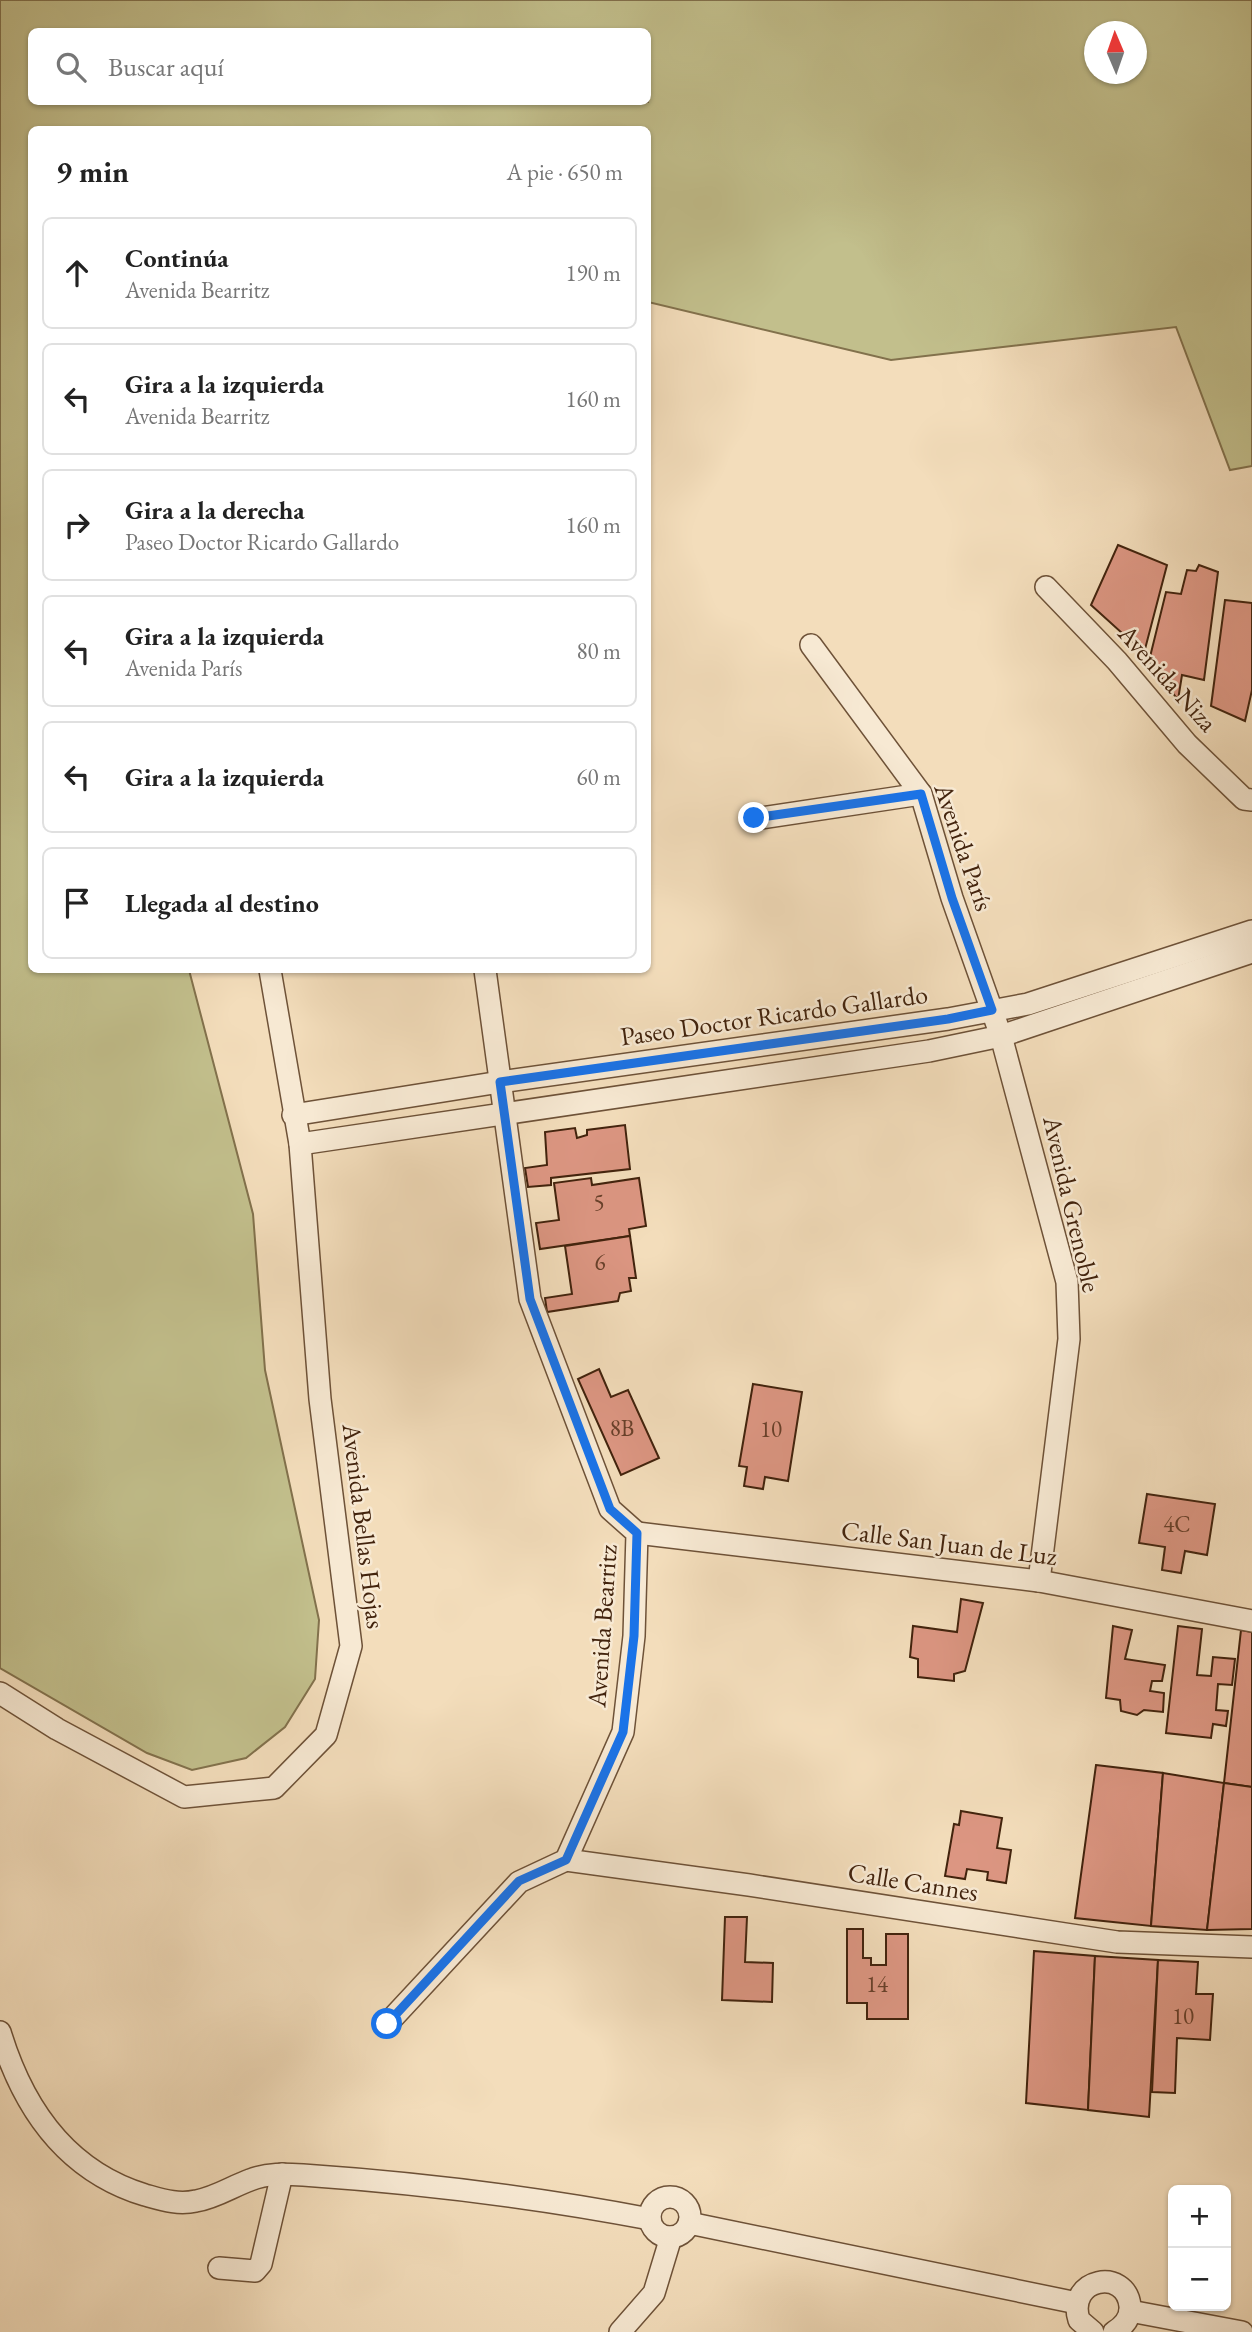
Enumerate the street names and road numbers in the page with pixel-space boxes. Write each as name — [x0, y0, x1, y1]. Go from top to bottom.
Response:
street label: Avenida Niza — [1110, 616, 1226, 739]
street label: Avenida París — [926, 778, 1002, 915]
street label: Paseo Doctor Ricardo Gallardo — [618, 977, 930, 1053]
street label: Avenida Grenoble — [1035, 1112, 1109, 1295]
street label: Avenida Bellas Hojas — [334, 1421, 393, 1630]
street label: Calle San Juan de Luz — [839, 1513, 1059, 1573]
street label: Avenida Bearritz — [579, 1543, 625, 1710]
street label: Calle Cannes — [845, 1855, 981, 1909]

